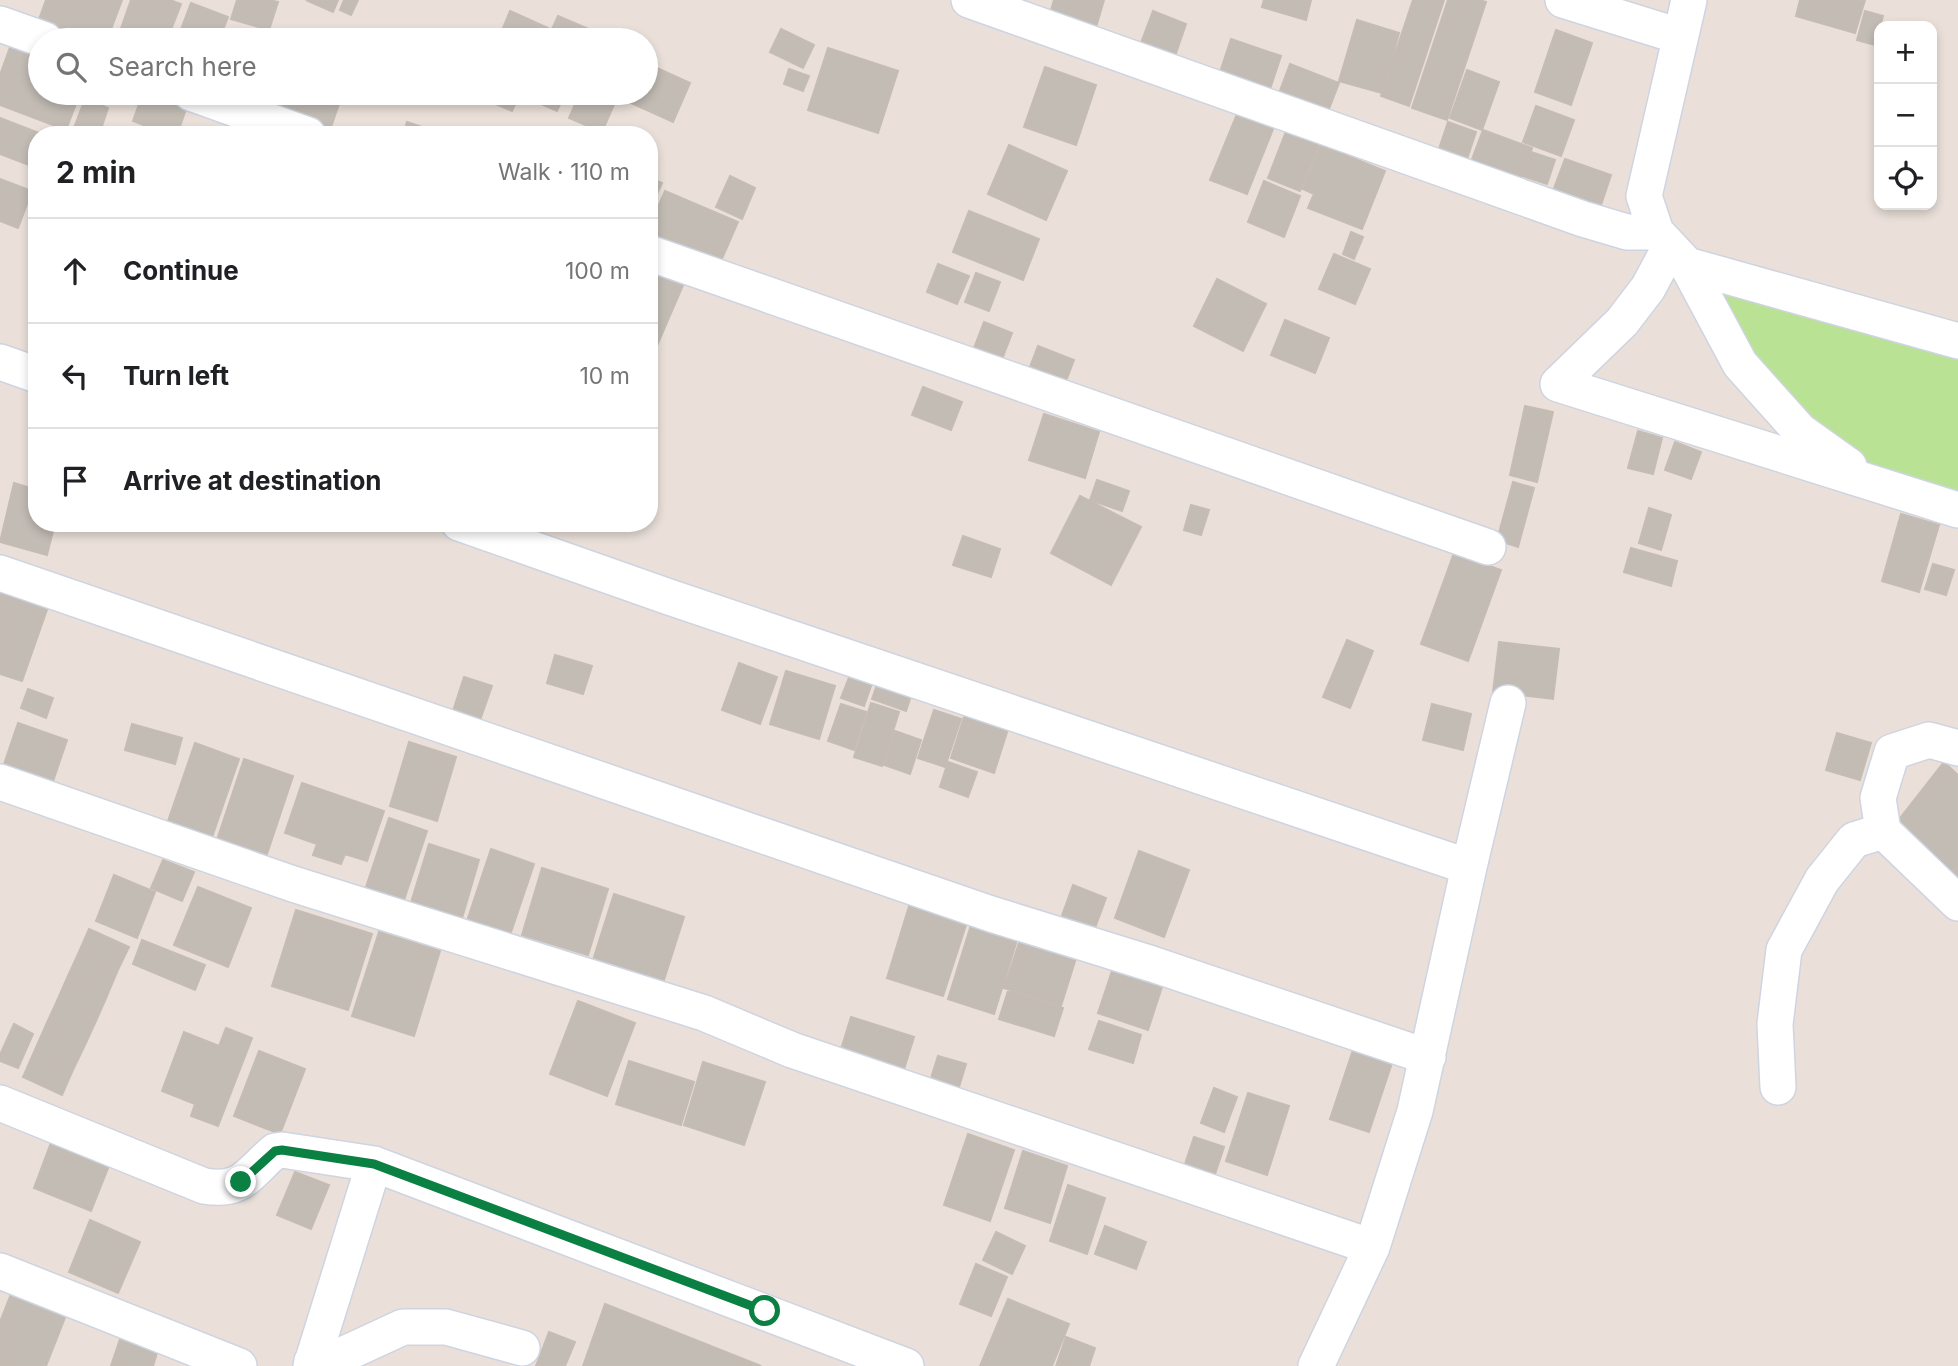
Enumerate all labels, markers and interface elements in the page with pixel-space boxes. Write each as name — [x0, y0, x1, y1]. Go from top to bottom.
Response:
map controls — [1874, 21, 1937, 210]
button: + — [1874, 21, 1937, 84]
search box — [28, 28, 658, 105]
icon: search — [52, 48, 90, 86]
text: Search here — [108, 51, 257, 82]
button: − — [1874, 84, 1937, 147]
button: locate — [1874, 147, 1937, 210]
text: 2 min — [56, 154, 136, 190]
text: Walk · 110 m — [498, 158, 630, 186]
icon: ahead — [56, 252, 94, 290]
text: Continue — [123, 255, 239, 286]
text: 100 m — [565, 257, 630, 285]
icon: left — [56, 357, 94, 395]
text: Turn left — [123, 360, 229, 391]
text: 10 m — [580, 362, 630, 390]
icon: arrive — [56, 462, 94, 500]
text: Arrive at destination — [123, 465, 382, 496]
route end — [225, 1166, 256, 1197]
route start — [749, 1295, 780, 1326]

